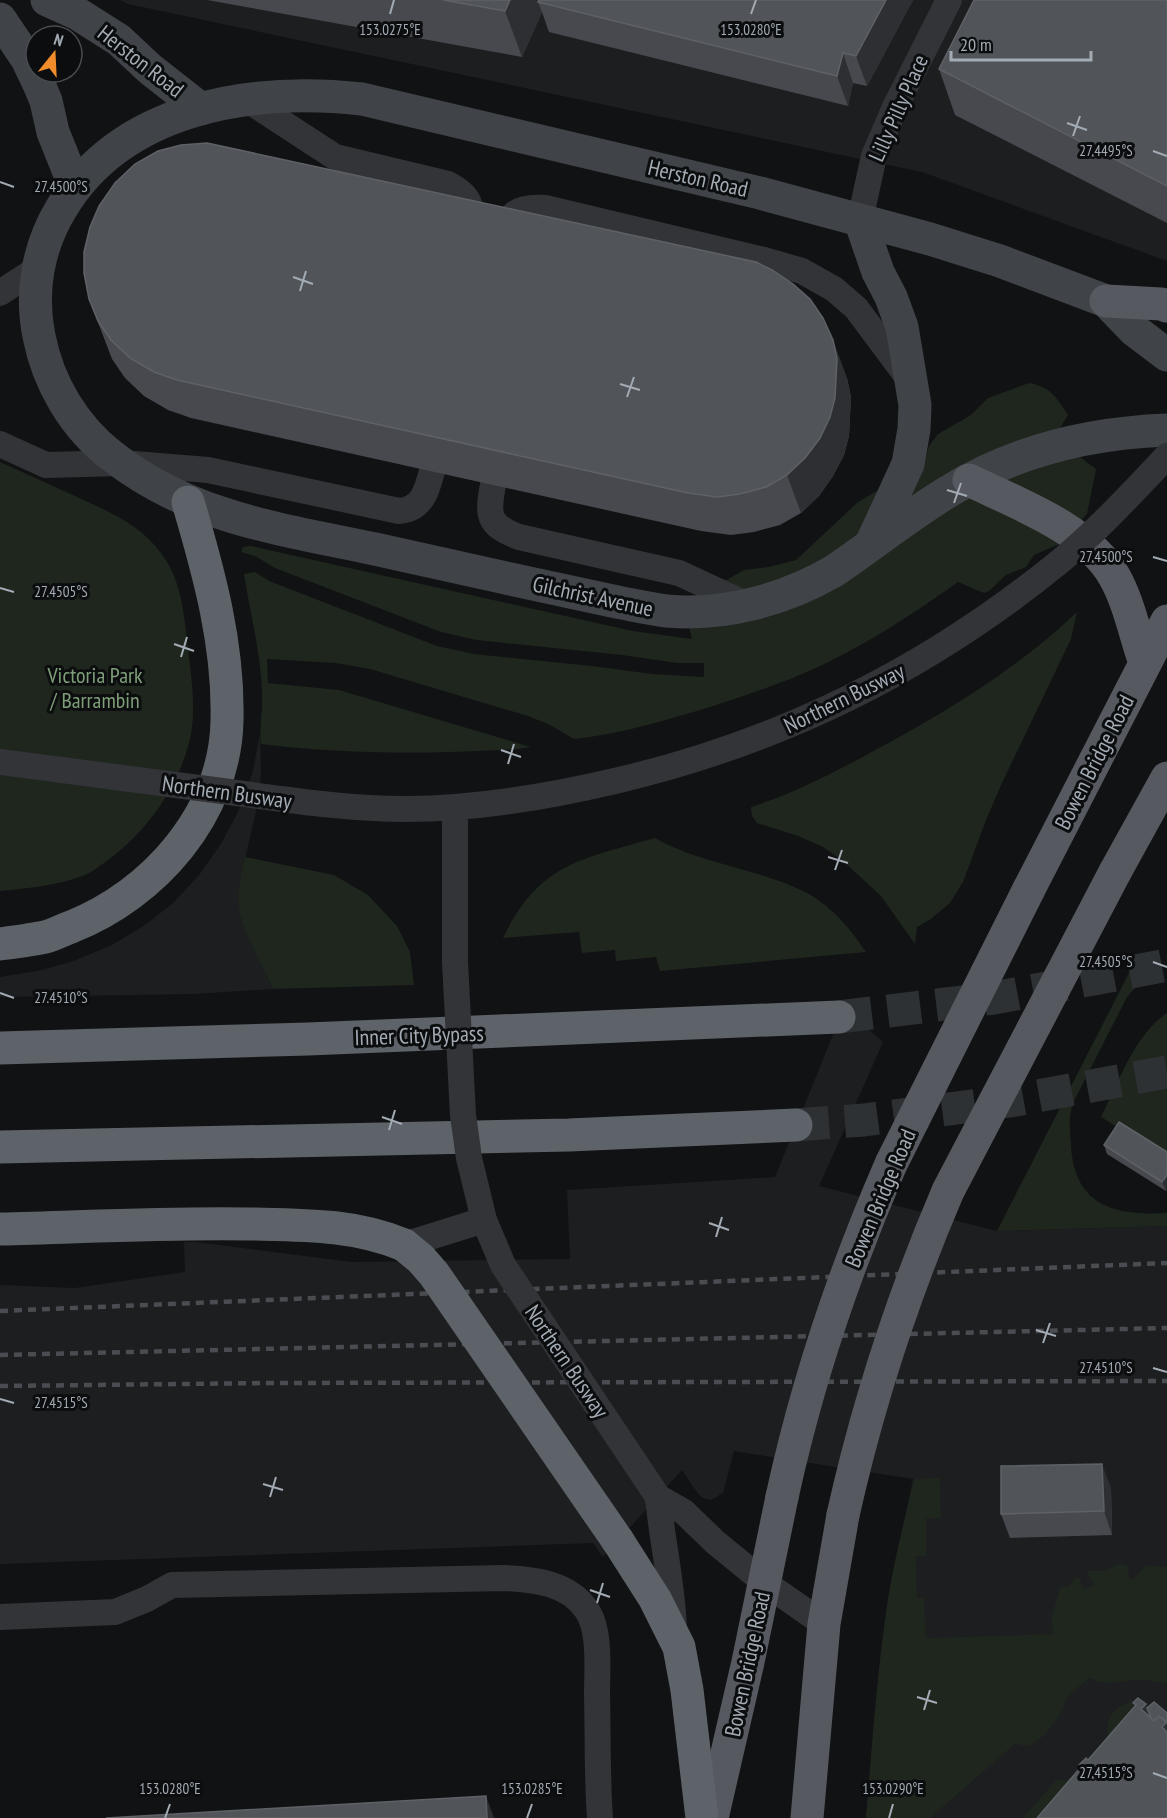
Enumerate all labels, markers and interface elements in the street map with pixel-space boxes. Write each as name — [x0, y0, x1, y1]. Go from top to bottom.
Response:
street label: Herston Road — [92, 19, 190, 103]
text: 153.0275°E — [359, 20, 421, 39]
text: 153.0280°E — [720, 20, 782, 39]
north arrow — [24, 24, 84, 84]
scale bar — [951, 24, 1090, 62]
text: N — [51, 29, 66, 51]
text: 20 m — [960, 33, 992, 56]
street label: Lilly Pilly Place — [862, 50, 934, 166]
text: 27.4495°S — [1079, 141, 1133, 160]
street label: Herston Road — [645, 153, 751, 203]
text: 27.4500°S — [34, 177, 88, 196]
text: 27.4500°S — [1079, 547, 1133, 566]
street label: Gilchrist Avenue — [530, 570, 656, 622]
text: 27.4505°S — [34, 582, 88, 601]
street label: Northern Busway — [779, 657, 909, 739]
park label: Victoria Park / Barrambin — [46, 661, 143, 714]
street label: Bowen Bridge Road — [1048, 690, 1140, 834]
street label: Northern Busway — [160, 769, 294, 815]
text: 27.4505°S — [1079, 952, 1133, 971]
text: 27.4510°S — [34, 988, 88, 1007]
street label: Inner City Bypass — [354, 1019, 484, 1051]
street label: Bowen Bridge Road — [838, 1125, 922, 1271]
street label: Northern Busway — [519, 1299, 615, 1424]
text: 27.4510°S — [1079, 1358, 1133, 1377]
text: 27.4515°S — [34, 1393, 88, 1412]
street label: Bowen Bridge Road — [718, 1589, 776, 1739]
text: 27.4515°S — [1079, 1763, 1133, 1782]
text: 153.0280°E — [139, 1779, 201, 1798]
text: 153.0285°E — [501, 1779, 563, 1798]
text: 153.0290°E — [862, 1779, 924, 1798]

